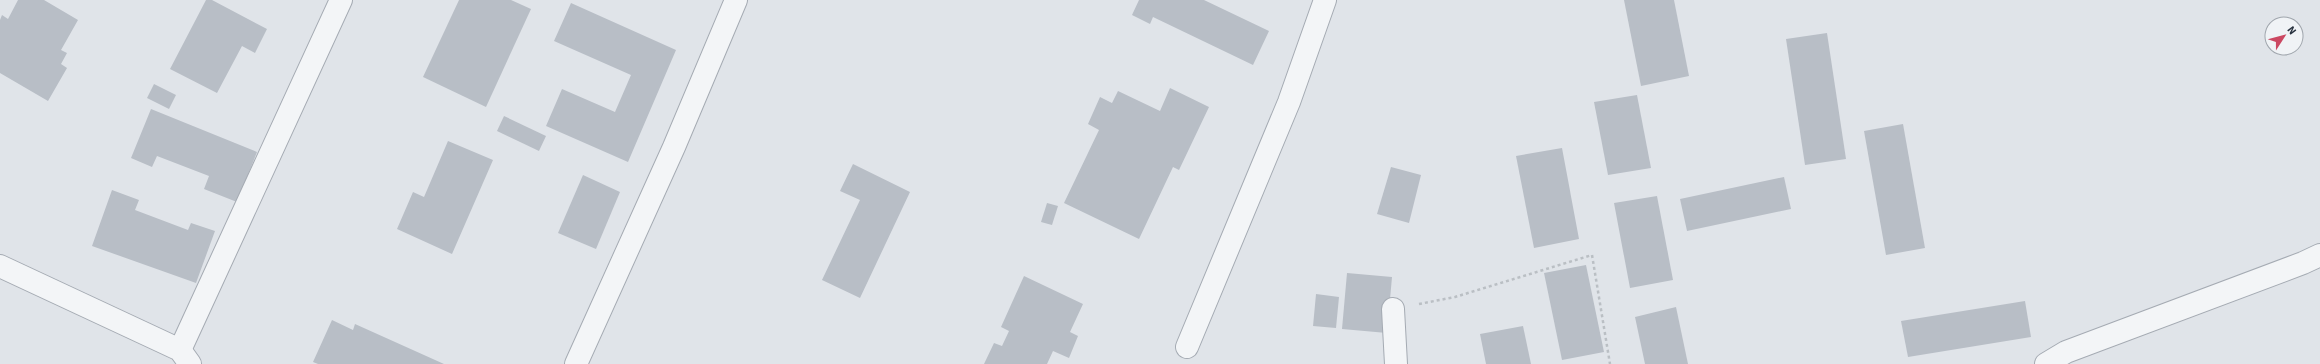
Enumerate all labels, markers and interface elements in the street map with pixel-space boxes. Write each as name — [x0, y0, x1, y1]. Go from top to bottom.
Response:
north arrow — [2264, 16, 2304, 56]
text: N — [2283, 23, 2300, 38]

